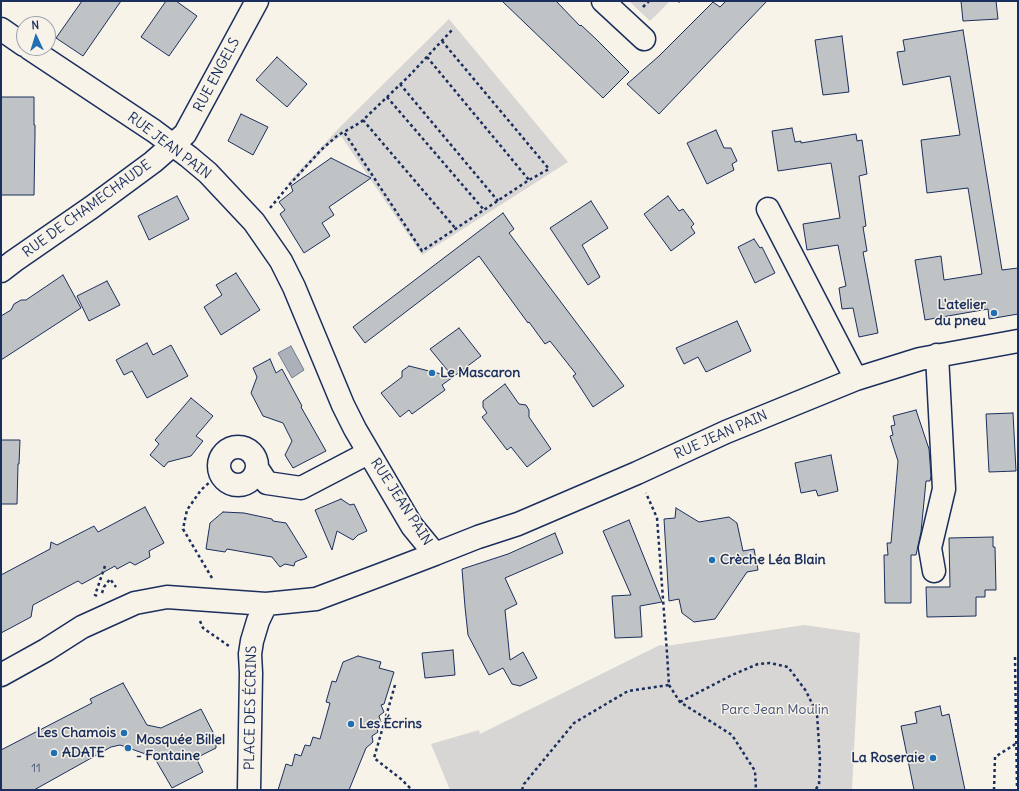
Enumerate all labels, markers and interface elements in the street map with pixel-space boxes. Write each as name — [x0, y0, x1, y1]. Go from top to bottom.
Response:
north arrow — [16, 16, 56, 56]
text: N — [31, 18, 40, 32]
street label: RUE ENGELS — [190, 35, 244, 115]
street label: RUE JEAN PAIN — [124, 109, 214, 183]
street label: RUE DE CHAMECHAUDE — [19, 157, 155, 261]
place label: L'atelier du pneu — [934, 297, 986, 330]
marker: L'atelier du pneu — [989, 308, 999, 318]
place label: Le Mascaron — [440, 365, 520, 381]
marker: Le Mascaron — [427, 368, 437, 378]
street label: RUE JEAN PAIN — [672, 407, 770, 463]
street label: RUE JEAN PAIN — [367, 455, 435, 549]
place label: Crèche Léa Blain — [720, 552, 826, 568]
marker: Crèche Léa Blain — [707, 555, 717, 565]
street label: PLACE DES ÉCRINS — [242, 646, 260, 770]
park label: Parc Jean Moulin — [721, 702, 829, 718]
place label: Les Écrins — [359, 716, 422, 732]
marker: Les Écrins — [346, 719, 356, 729]
place label: Les Chamois — [37, 725, 116, 741]
marker: Les Chamois — [119, 728, 129, 738]
place label: Mosquée Billel - Fontaine — [136, 732, 225, 764]
marker: Mosquée Billel - Fontaine — [123, 743, 133, 753]
place label: ADATE — [62, 745, 105, 761]
marker: ADATE — [49, 748, 59, 758]
place label: La Roseraie — [851, 750, 925, 766]
marker: La Roseraie — [928, 753, 938, 763]
house number: 11 — [31, 762, 41, 776]

